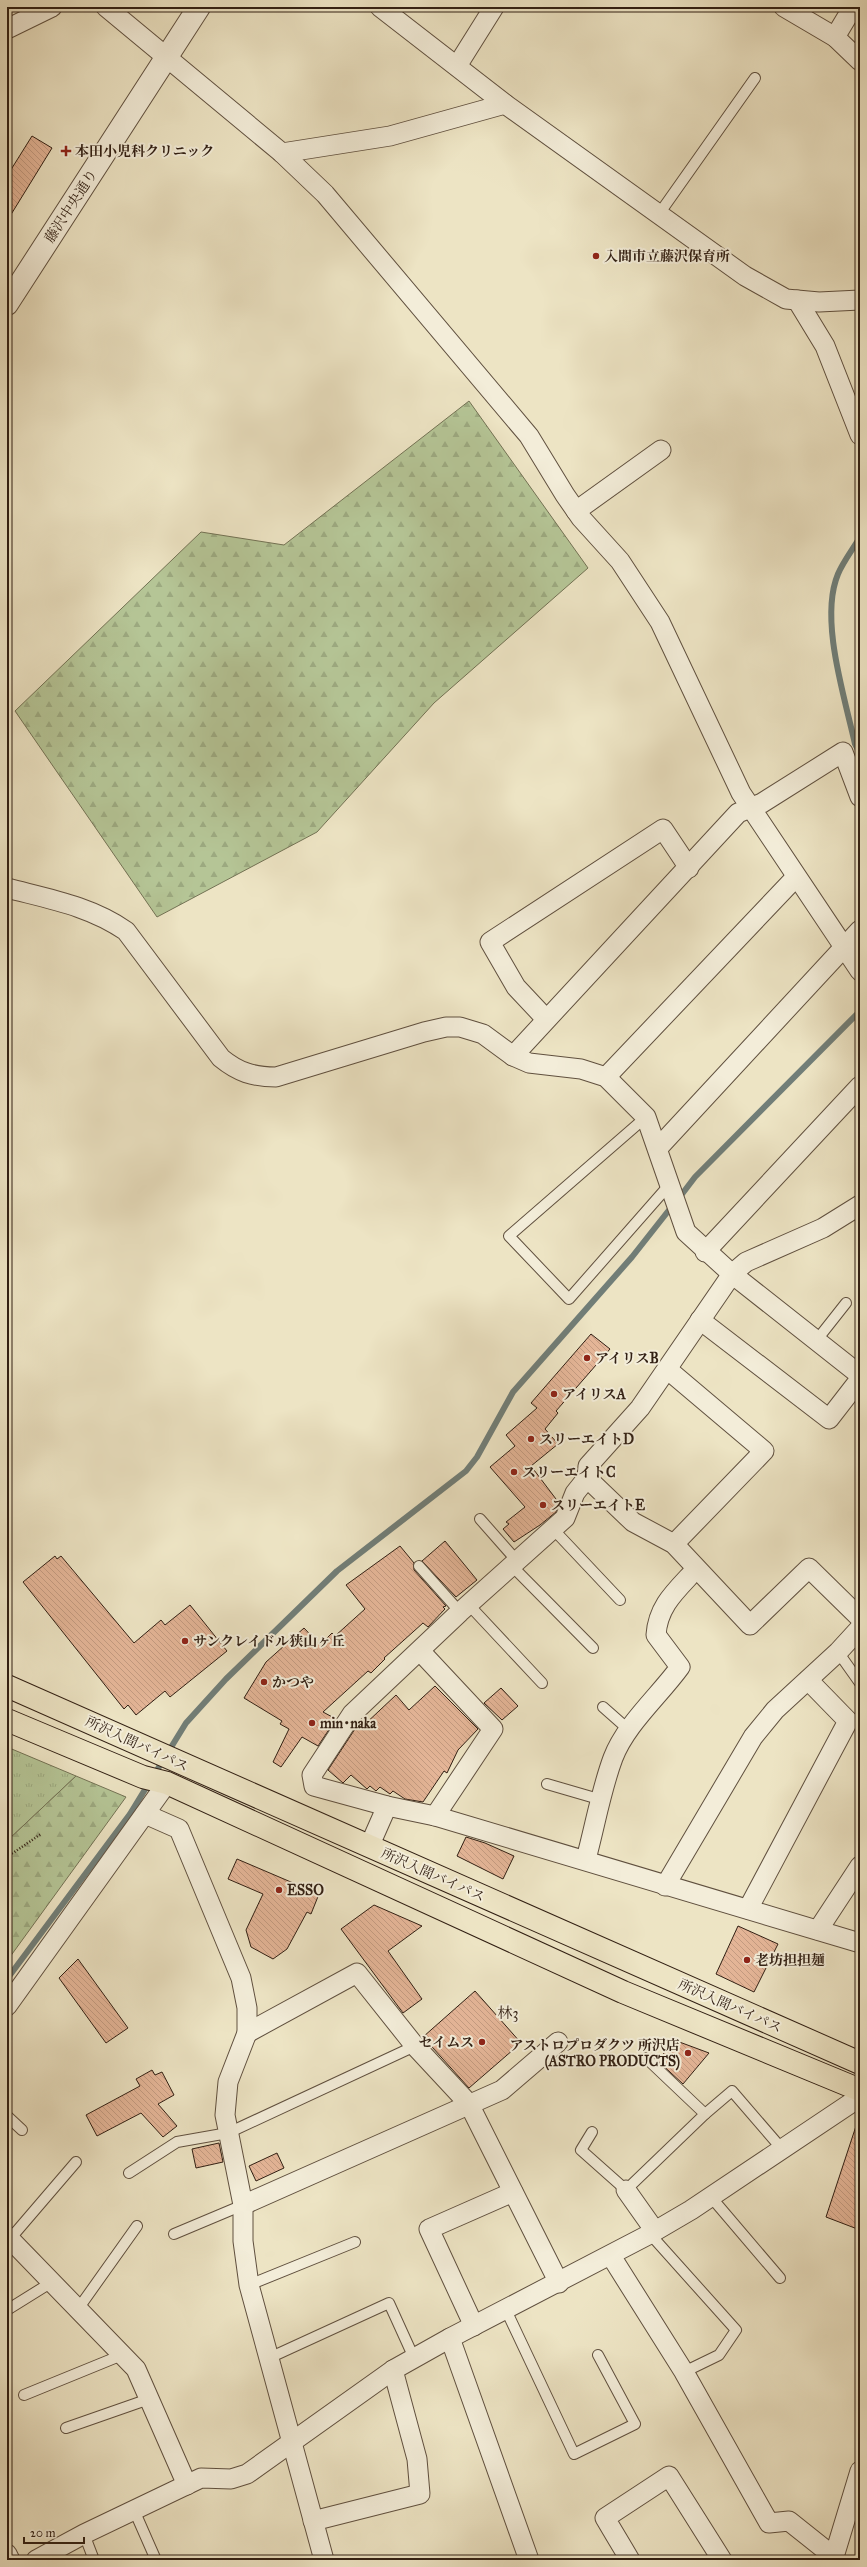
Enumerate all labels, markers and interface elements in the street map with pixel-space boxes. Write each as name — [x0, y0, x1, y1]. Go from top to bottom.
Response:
place label: 本田小児科クリニック — [75, 143, 214, 160]
marker: 本田小児科クリニック — [60, 145, 72, 157]
street label: 藤沢中央通り — [41, 166, 101, 246]
place label: 入間市立藤沢保育所 — [604, 248, 730, 265]
marker: 入間市立藤沢保育所 — [591, 251, 601, 261]
place label: アイリスB — [595, 1350, 659, 1367]
marker: アイリスB — [582, 1353, 592, 1363]
place label: アイリスA — [562, 1386, 626, 1403]
marker: アイリスA — [549, 1389, 559, 1399]
place label: スリーエイトD — [539, 1431, 634, 1448]
marker: スリーエイトD — [526, 1434, 536, 1444]
place label: スリーエイトC — [522, 1464, 616, 1481]
marker: スリーエイトC — [509, 1467, 519, 1477]
place label: スリーエイトE — [551, 1497, 645, 1514]
marker: スリーエイトE — [538, 1500, 548, 1510]
place label: サンクレイドル狭山ヶ丘 — [193, 1633, 345, 1650]
marker: サンクレイドル狭山ヶ丘 — [180, 1636, 190, 1646]
place label: かつや — [272, 1674, 314, 1691]
marker: かつや — [259, 1677, 269, 1687]
street label: 所沢入間バイパス — [83, 1713, 191, 1775]
place label: min･naka — [319, 1715, 377, 1732]
marker: min･naka — [307, 1718, 317, 1728]
street label: 所沢入間バイパス — [379, 1845, 487, 1905]
place label: ESSO — [287, 1882, 324, 1899]
marker: ESSO — [274, 1885, 284, 1895]
place label: 老坊担担麺 — [755, 1952, 825, 1969]
marker: 老坊担担麺 — [742, 1955, 752, 1965]
street label: 所沢入間バイパス — [676, 1976, 784, 2036]
district label: 林3 — [498, 2004, 519, 2022]
place label: セイムス — [418, 2034, 474, 2051]
marker: セイムス — [477, 2037, 487, 2047]
place label: アストロプロダクツ 所沢店 (ASTRO PRODUCTS) — [510, 2037, 680, 2071]
marker: アストロプロダクツ 所沢店 (ASTRO PRODUCTS) — [683, 2048, 693, 2058]
scale bar — [24, 2519, 84, 2545]
text: 20 m — [30, 2526, 56, 2540]

